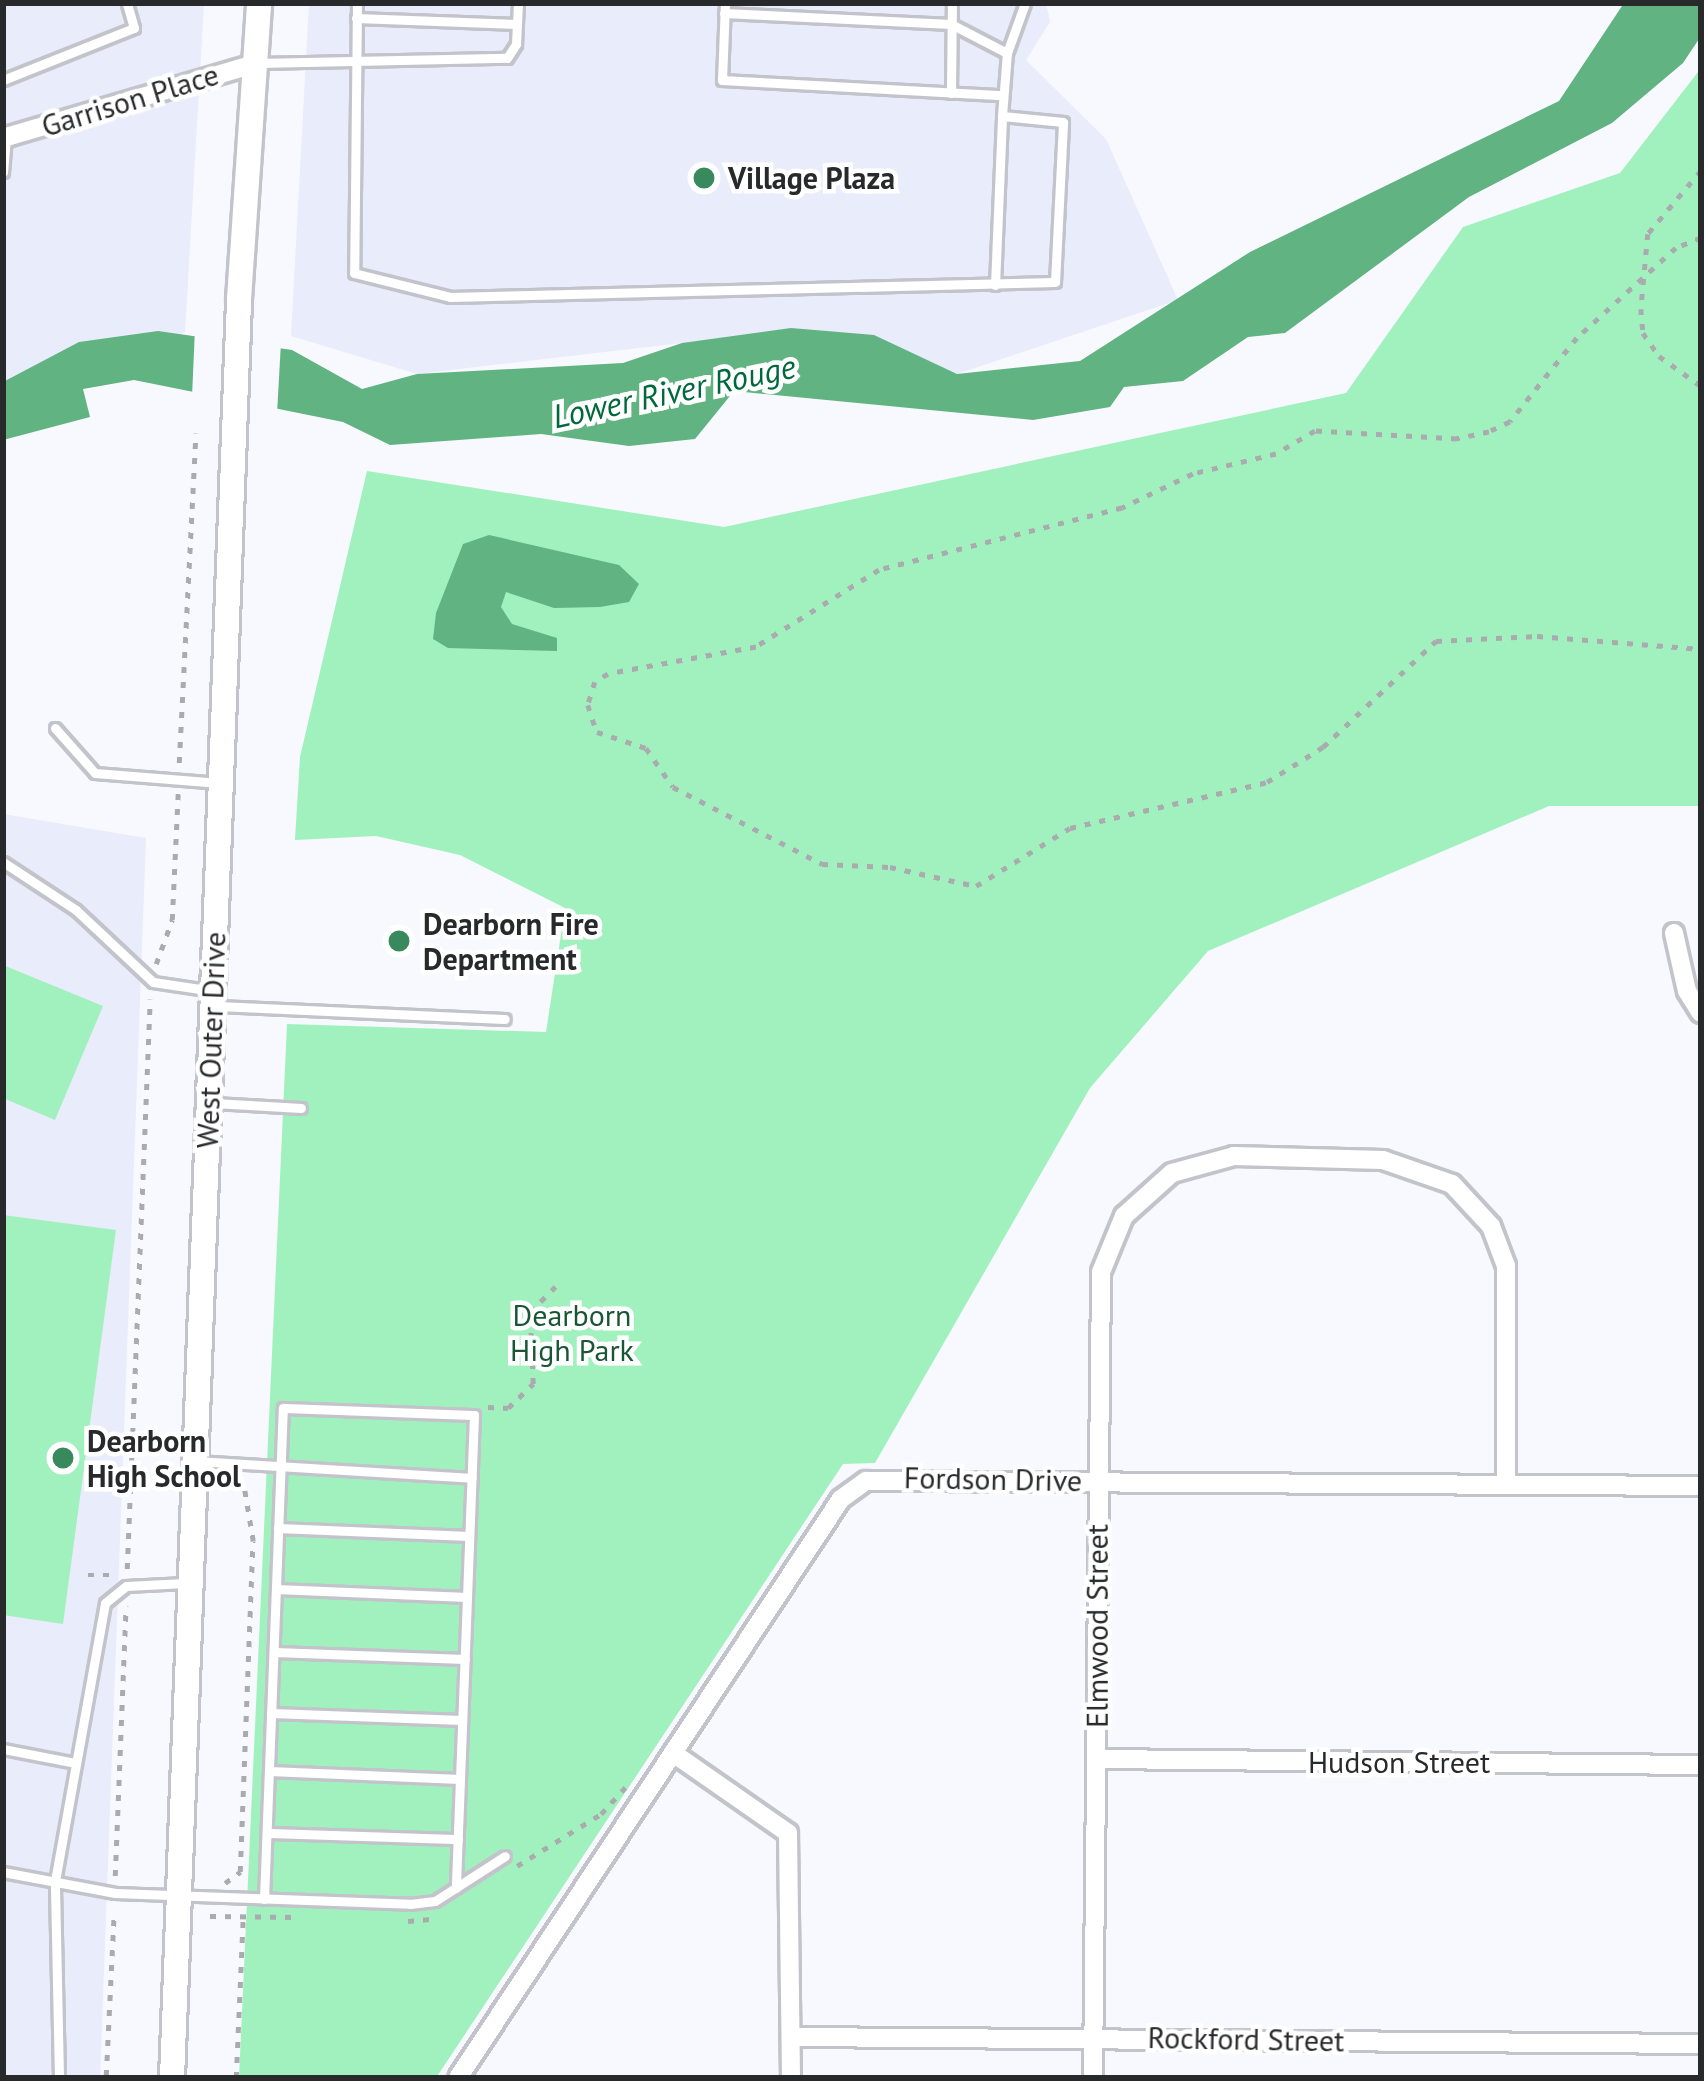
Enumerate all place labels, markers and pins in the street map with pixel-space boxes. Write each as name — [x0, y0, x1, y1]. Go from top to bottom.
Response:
place label: Village Plaza — [728, 160, 895, 196]
marker: Village Plaza — [691, 165, 717, 191]
place label: Dearborn Fire Department — [423, 906, 599, 976]
marker: Dearborn Fire Department — [386, 928, 412, 954]
place label: Dearborn High School — [87, 1423, 241, 1494]
marker: Dearborn High School — [50, 1445, 76, 1471]

